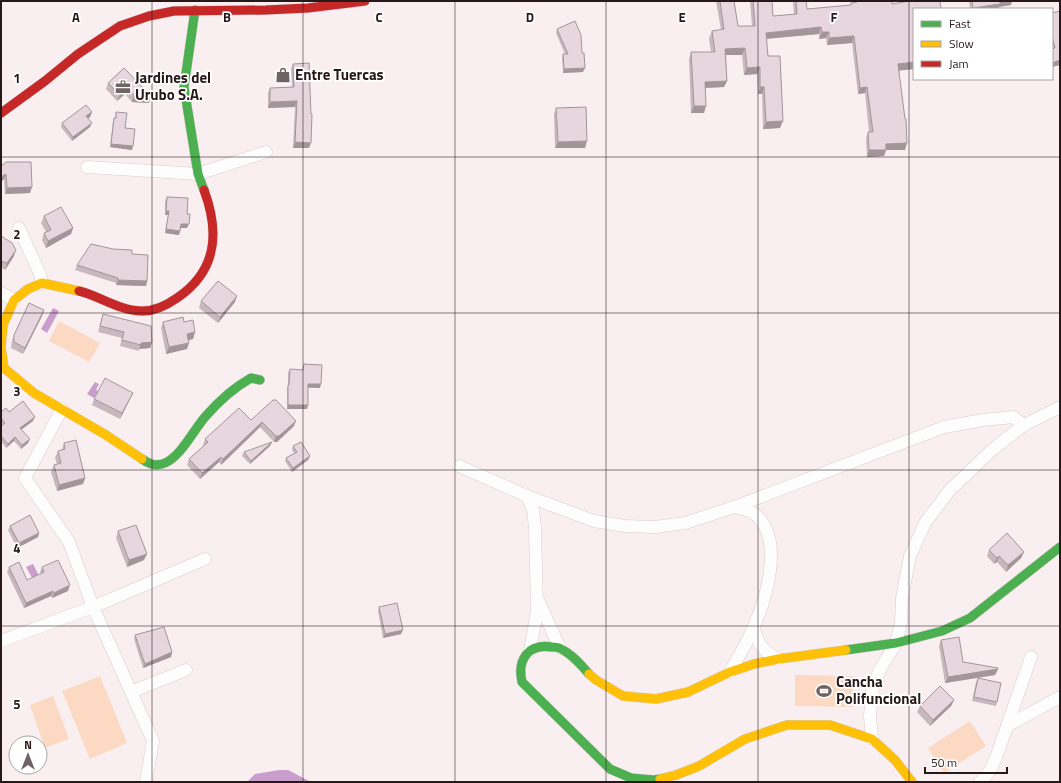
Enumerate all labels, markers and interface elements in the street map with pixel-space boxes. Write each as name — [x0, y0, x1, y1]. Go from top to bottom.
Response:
text: A — [72, 7, 80, 27]
text: B — [223, 7, 231, 27]
text: C — [375, 7, 383, 27]
text: D — [526, 7, 534, 27]
text: E — [678, 7, 686, 27]
text: F — [831, 7, 838, 27]
legend — [913, 8, 1053, 80]
text: Fast — [949, 14, 972, 33]
text: Slow — [949, 34, 974, 53]
text: Jam — [949, 54, 969, 73]
place label: Entre Tuercas — [295, 63, 384, 86]
place label: Jardines del Urubo S.A. — [135, 66, 211, 106]
shop icon: Entre Tuercas — [274, 66, 292, 84]
text: 1 — [13, 68, 21, 88]
office icon: Jardines del Urubo S.A. — [114, 78, 132, 96]
text: 2 — [13, 224, 21, 244]
text: 3 — [13, 381, 21, 401]
text: 4 — [13, 538, 21, 558]
place label: Cancha Polifuncional — [836, 670, 921, 710]
sports icon: Cancha Polifuncional — [815, 682, 833, 700]
text: 5 — [13, 694, 21, 714]
north arrow — [8, 735, 48, 775]
text: N — [24, 737, 32, 753]
scale bar — [925, 749, 1007, 775]
text: 50 m — [931, 753, 957, 772]

